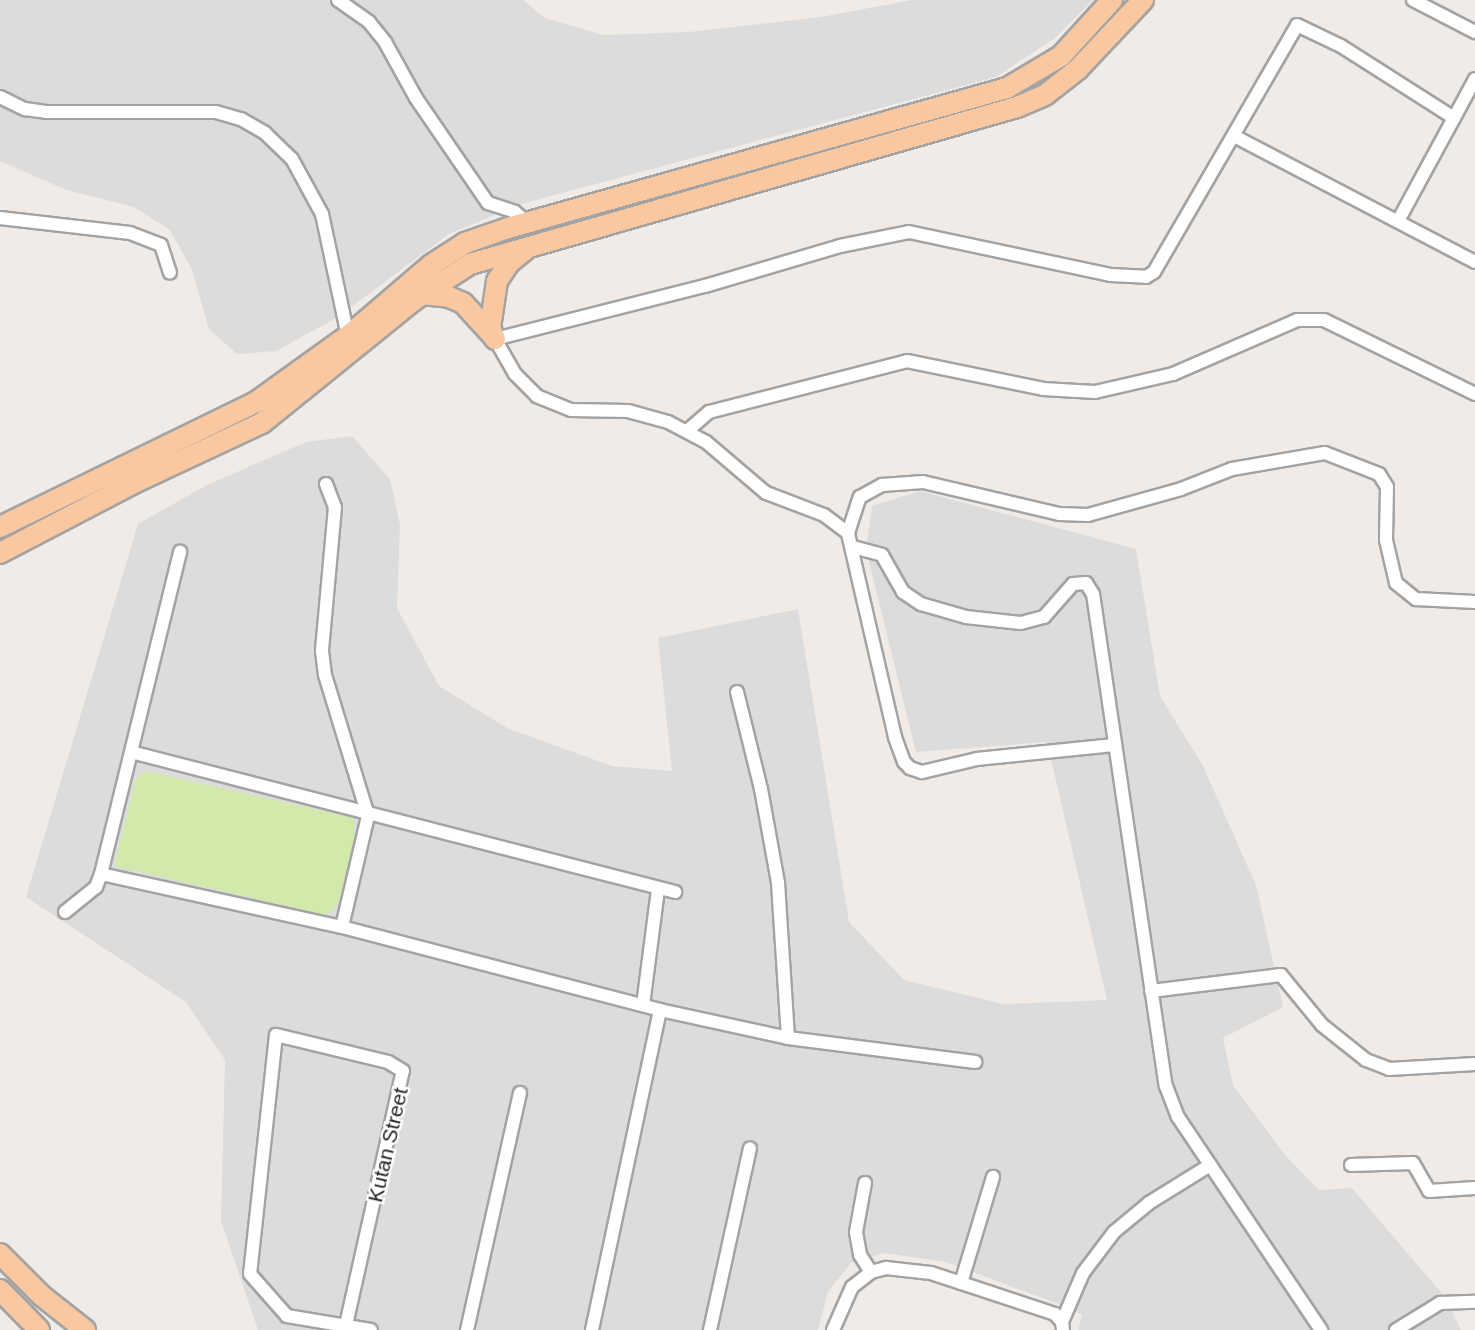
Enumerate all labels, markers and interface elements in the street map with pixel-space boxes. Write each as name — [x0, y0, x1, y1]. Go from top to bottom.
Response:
street label: Kutan Street — [363, 1085, 413, 1205]

